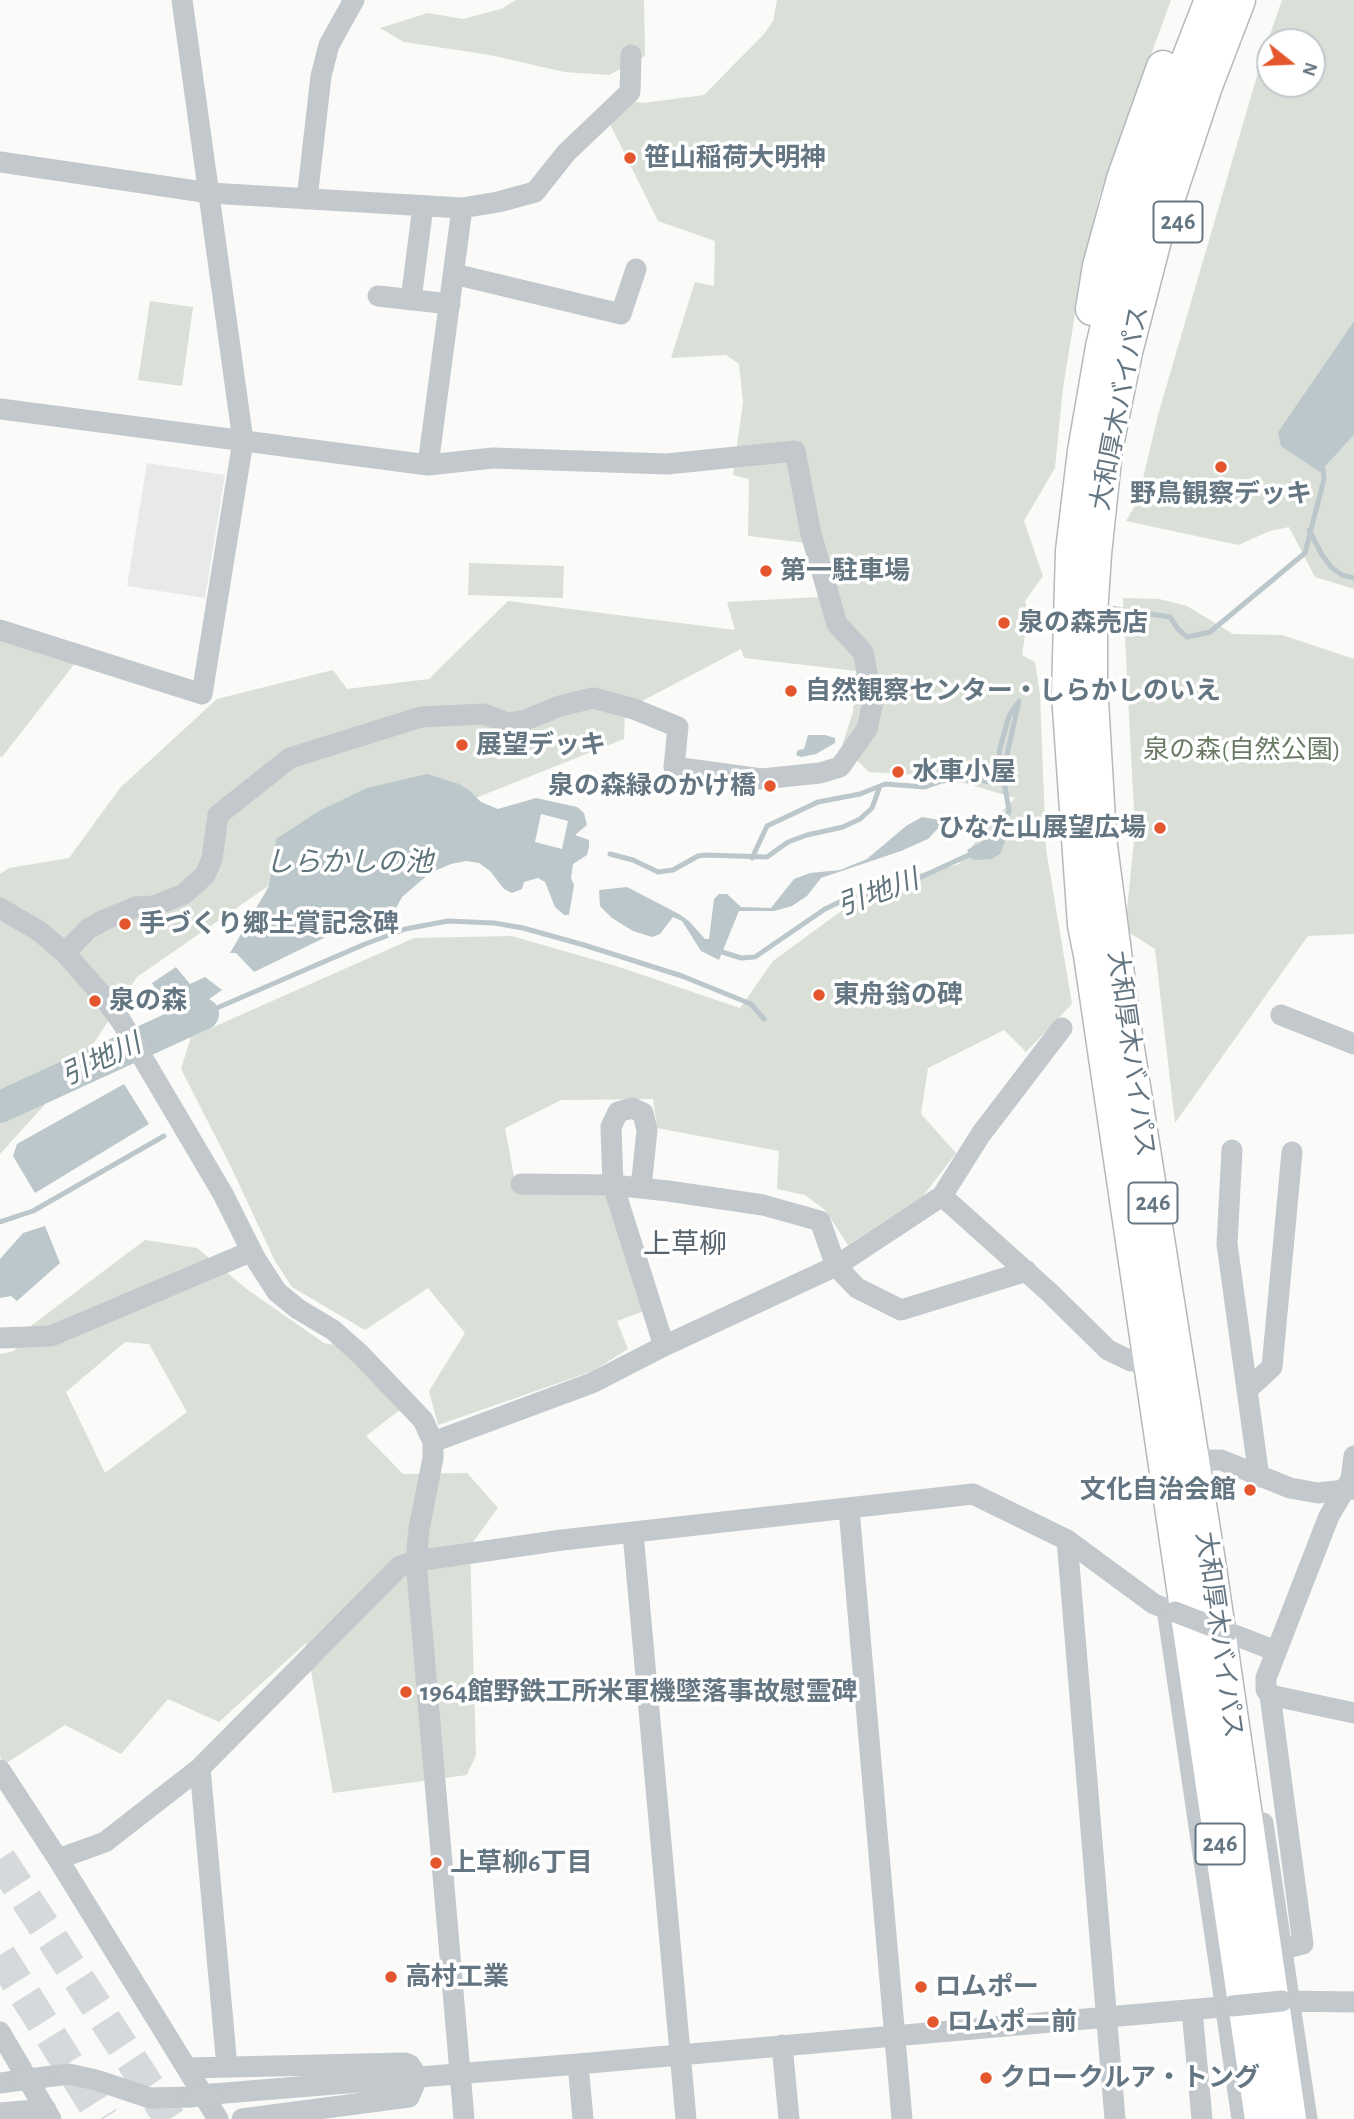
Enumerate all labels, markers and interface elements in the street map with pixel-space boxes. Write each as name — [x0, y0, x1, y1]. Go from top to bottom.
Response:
north arrow — [1256, 28, 1326, 98]
text: N — [1298, 60, 1321, 78]
place label: 笹山稲荷大明神 — [644, 142, 826, 174]
marker: 笹山稲荷大明神 — [622, 150, 638, 166]
road number: 246 — [1154, 202, 1202, 243]
street label: 大和厚木バイパス — [1085, 303, 1155, 513]
marker: 野鳥観察デッキ — [1213, 459, 1229, 475]
place label: 野鳥観察デッキ — [1130, 478, 1312, 510]
place label: 第一駐車場 — [780, 555, 910, 587]
marker: 第一駐車場 — [758, 563, 774, 579]
place label: 泉の森売店 — [1018, 607, 1148, 639]
marker: 泉の森売店 — [996, 615, 1012, 631]
place label: 自然観察センター・しらかしのいえ — [805, 675, 1221, 707]
marker: 自然観察センター・しらかしのいえ — [783, 683, 799, 699]
place label: 展望デッキ — [476, 729, 606, 761]
park label: 泉の森(自然公園) — [1143, 734, 1341, 766]
marker: 展望デッキ — [454, 737, 470, 753]
place label: 水車小屋 — [912, 756, 1016, 788]
marker: 水車小屋 — [890, 764, 906, 780]
place label: 泉の森緑のかけ橋 — [548, 770, 756, 802]
marker: 泉の森緑のかけ橋 — [762, 778, 778, 794]
place label: ひなた山展望広場 — [938, 812, 1146, 844]
marker: ひなた山展望広場 — [1152, 820, 1168, 836]
water label: しらかしの池 — [265, 846, 433, 880]
water label: 引地川 — [833, 863, 923, 923]
place label: 手づくり郷土賞記念碑 — [139, 908, 399, 940]
marker: 手づくり郷土賞記念碑 — [117, 916, 133, 932]
street label: 大和厚木バイパス — [1101, 949, 1161, 1159]
place label: 東舟翁の碑 — [833, 979, 963, 1011]
place label: 泉の森 — [109, 985, 187, 1017]
marker: 東舟翁の碑 — [811, 987, 827, 1003]
marker: 泉の森 — [87, 993, 103, 1009]
water label: 引地川 — [56, 1027, 146, 1093]
road number: 246 — [1128, 1182, 1178, 1224]
district label: 上草柳 — [643, 1228, 727, 1262]
place label: 文化自治会館 — [1080, 1474, 1236, 1506]
marker: 文化自治会館 — [1242, 1482, 1258, 1498]
street label: 大和厚木バイパス — [1189, 1530, 1249, 1740]
place label: 1964館野鉄工所米軍機墜落事故慰霊碑 — [420, 1676, 858, 1708]
marker: 1964館野鉄工所米軍機墜落事故慰霊碑 — [398, 1684, 414, 1700]
road number: 246 — [1196, 1824, 1244, 1865]
place label: 上草柳6丁目 — [450, 1847, 593, 1879]
marker: 上草柳6丁目 — [428, 1855, 444, 1871]
place label: 高村工業 — [405, 1961, 509, 1993]
marker: 高村工業 — [383, 1969, 399, 1985]
place label: ロムポー — [935, 1971, 1039, 2003]
marker: ロムポー — [913, 1979, 929, 1995]
place label: ロムポー前 — [947, 2006, 1077, 2038]
marker: ロムポー前 — [925, 2014, 941, 2030]
place label: クロークルア・トング — [1000, 2062, 1260, 2094]
marker: クロークルア・トング — [978, 2070, 994, 2086]

